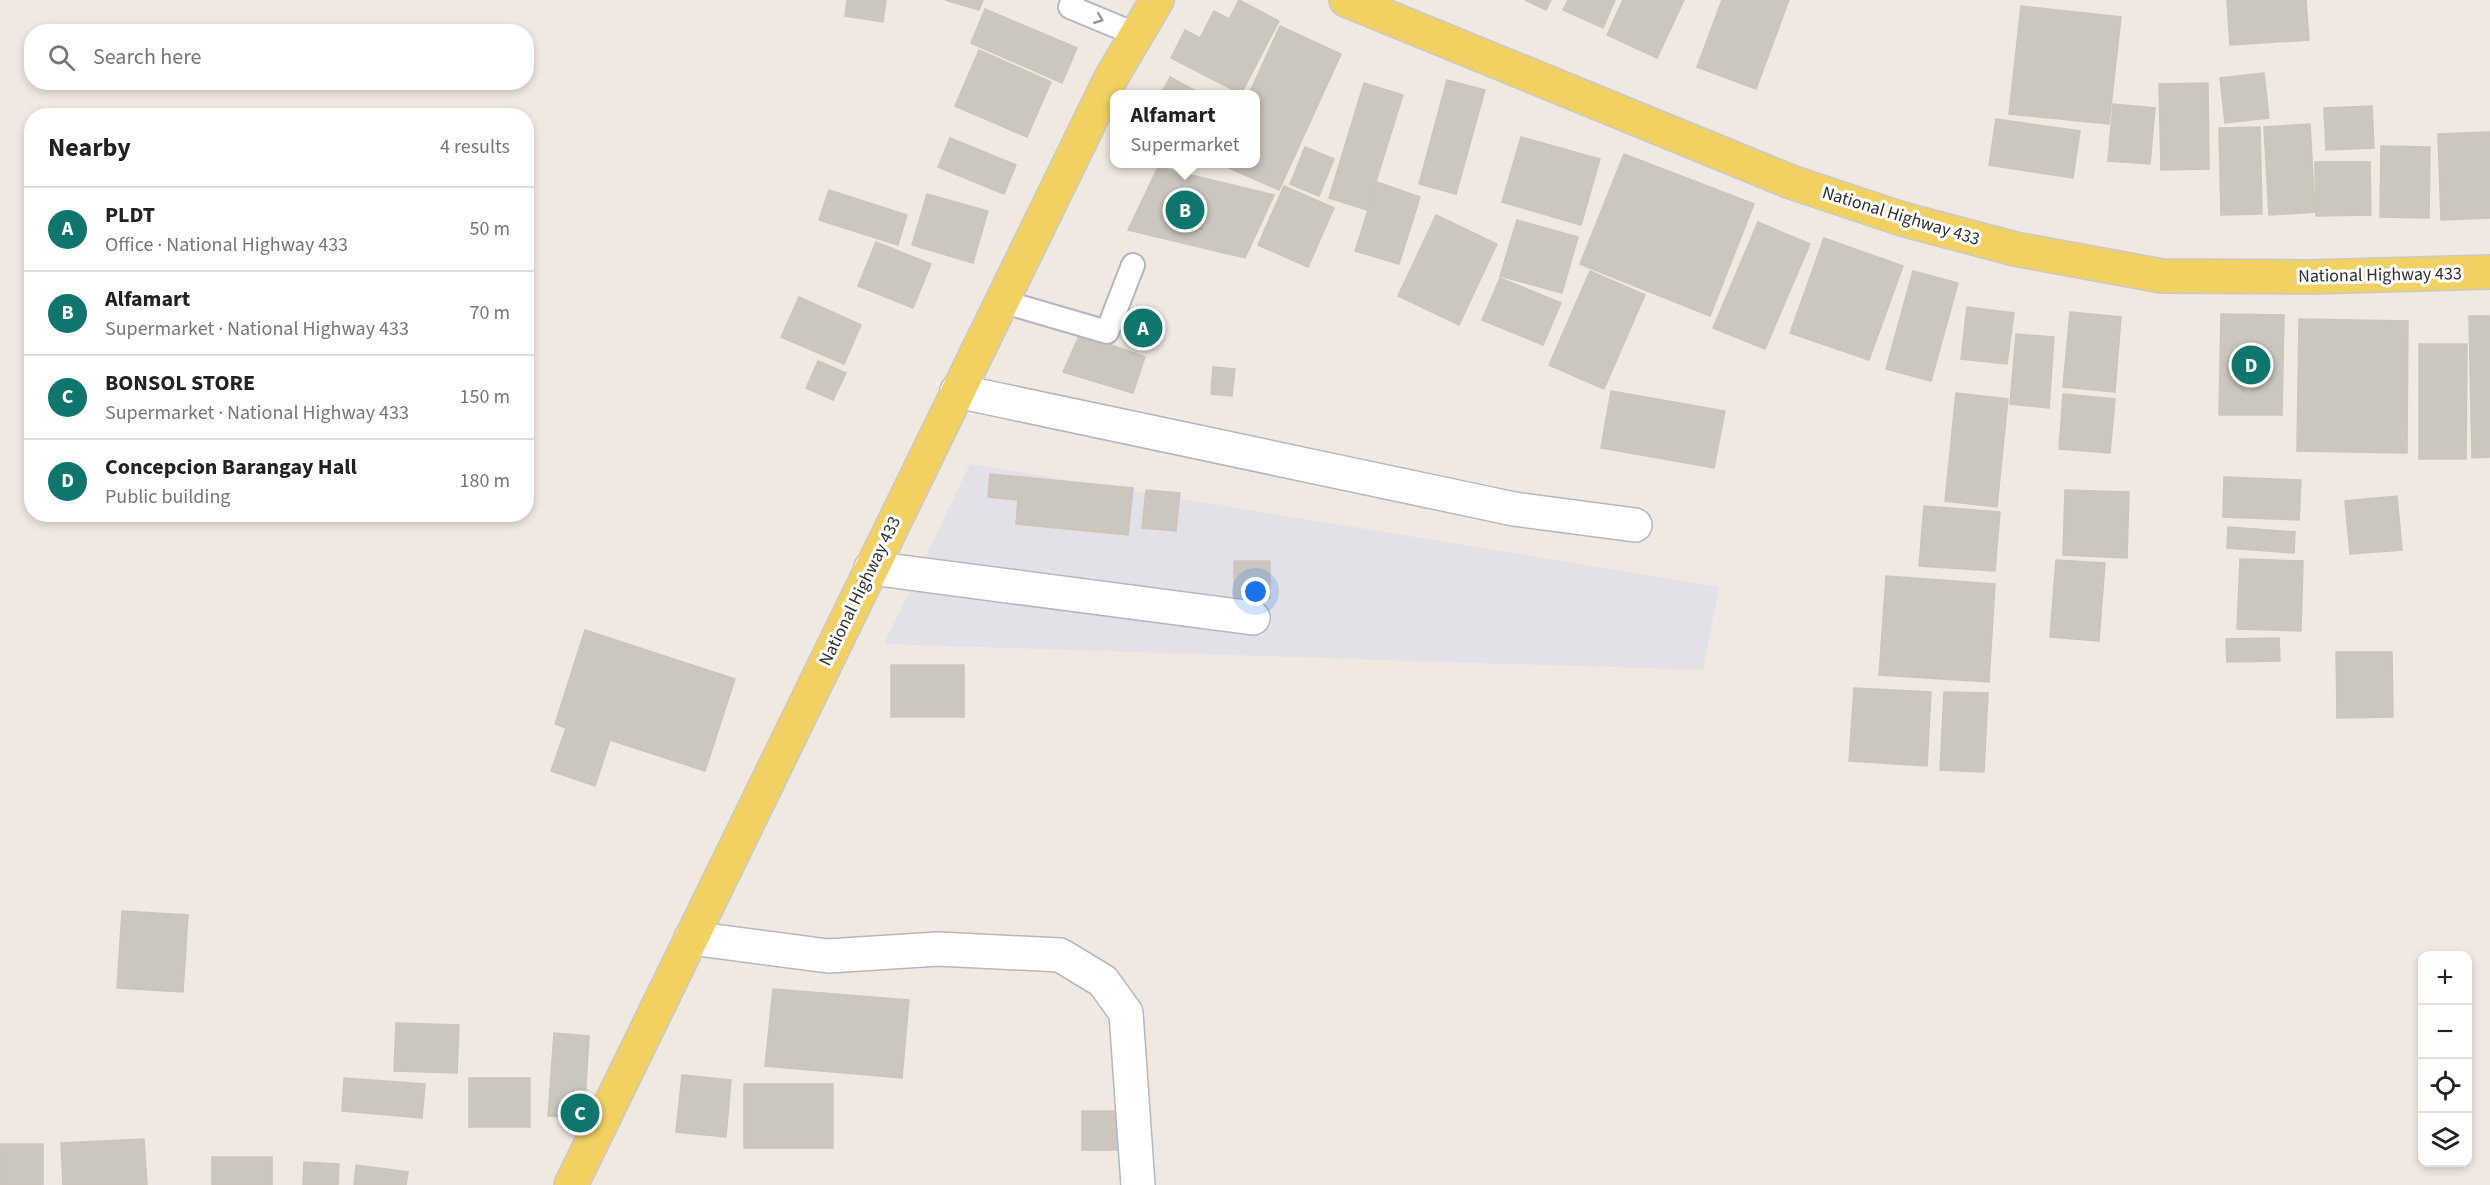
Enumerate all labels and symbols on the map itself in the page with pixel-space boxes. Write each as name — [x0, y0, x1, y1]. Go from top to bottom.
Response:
one-way arrow — [1093, 12, 1104, 24]
street label: National Highway 433 — [1819, 180, 1983, 252]
pin: B — [1166, 188, 1204, 232]
street label: National Highway 433 — [2298, 261, 2462, 289]
pin: A — [1124, 306, 1162, 350]
pin: D — [2232, 342, 2270, 388]
street label: National Highway 433 — [813, 512, 907, 670]
your location — [1241, 577, 1270, 606]
pin: C — [560, 1090, 600, 1136]

